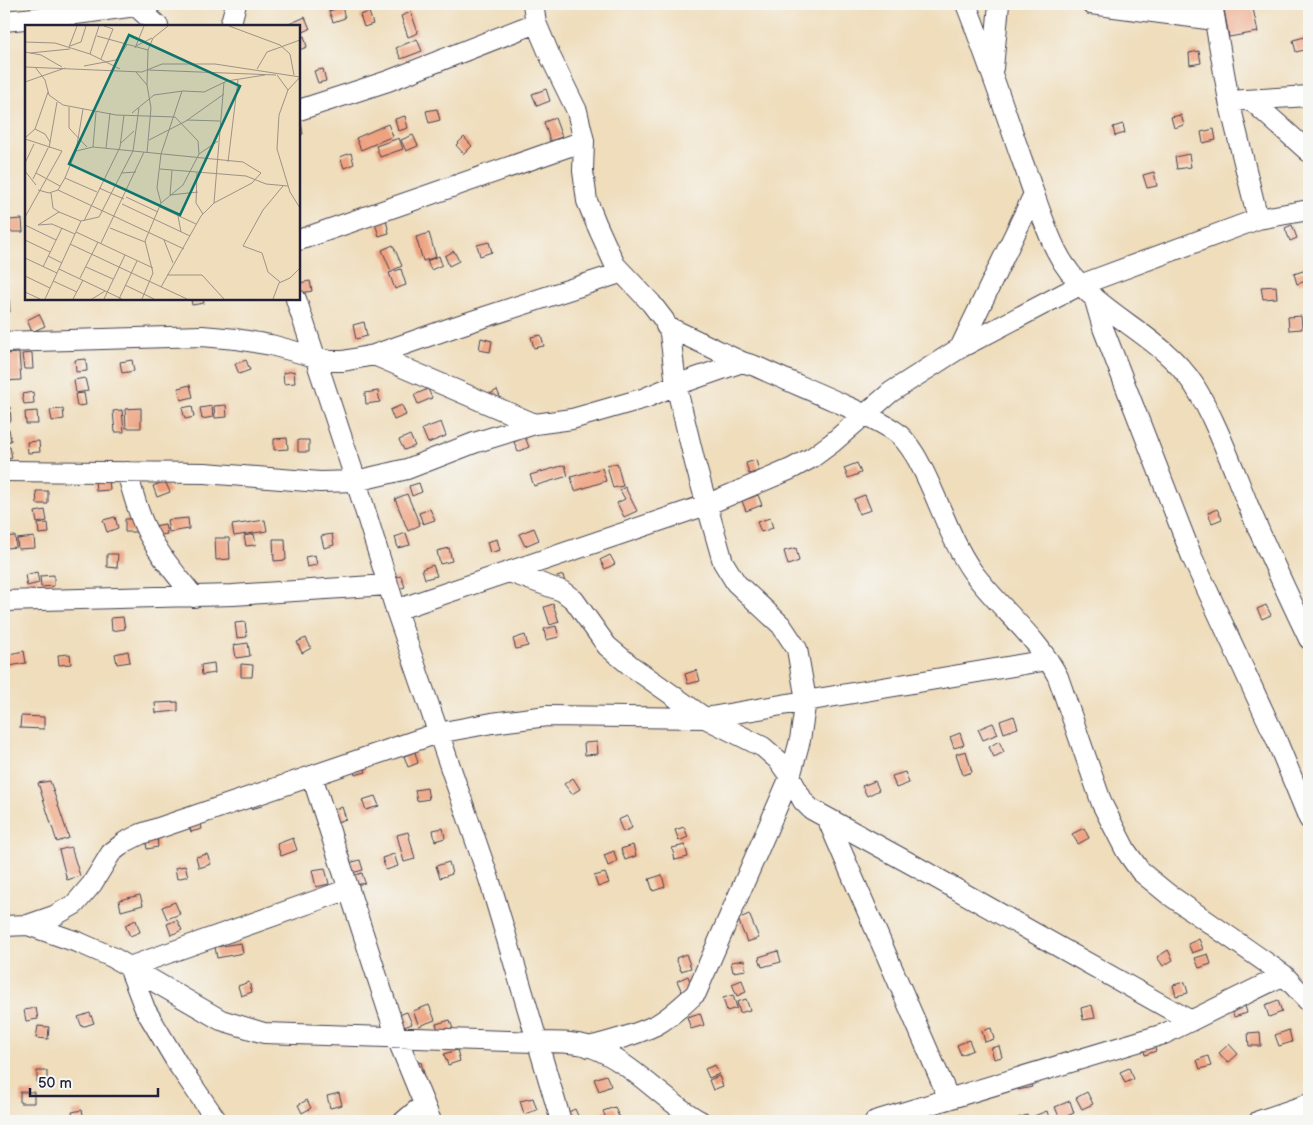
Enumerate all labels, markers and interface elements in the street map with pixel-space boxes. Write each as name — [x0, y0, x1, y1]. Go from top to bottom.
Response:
inset map — [25, 25, 300, 300]
scale bar — [30, 1065, 158, 1097]
text: 50 m — [38, 1074, 72, 1093]

